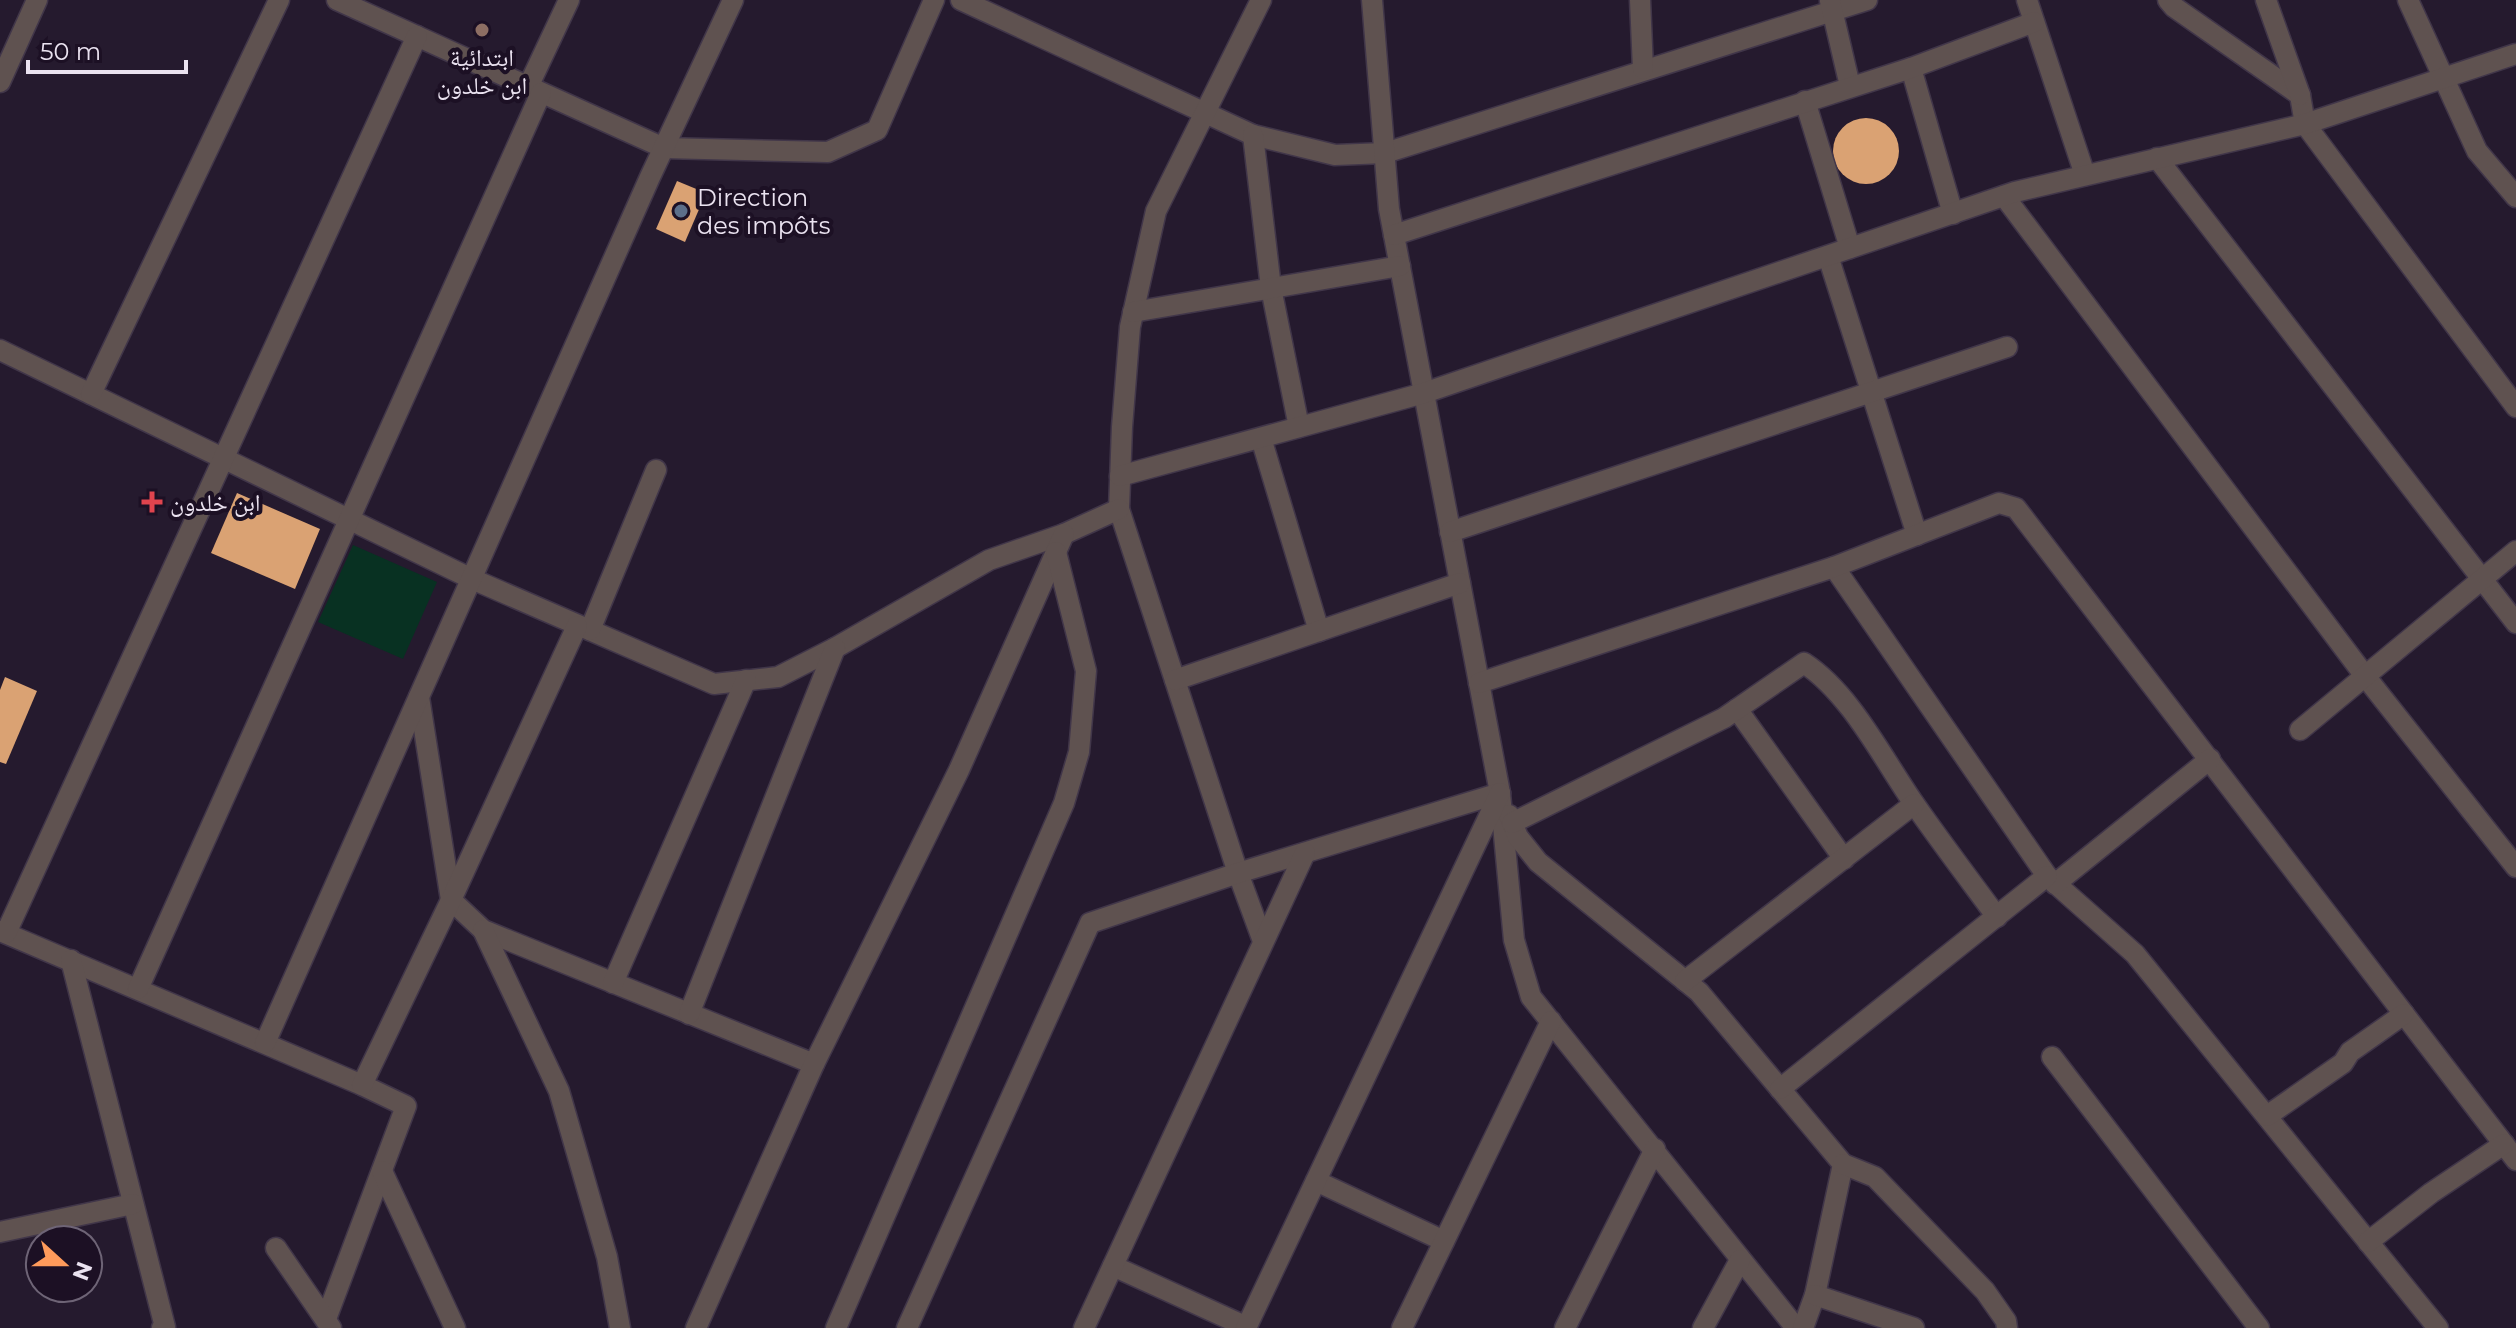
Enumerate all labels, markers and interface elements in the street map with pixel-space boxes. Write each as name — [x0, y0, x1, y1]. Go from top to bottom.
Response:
marker: ابتدائية ابن خلدون — [473, 21, 491, 39]
scale bar — [28, 24, 186, 74]
text: 50 m — [40, 37, 101, 66]
place label: ابتدائية ابن خلدون — [437, 43, 527, 100]
place label: Direction des impôts — [697, 183, 830, 240]
marker: Direction des impôts — [672, 202, 690, 220]
place label: ابن خلدون — [170, 488, 260, 517]
marker: ابن خلدون — [141, 491, 163, 513]
north arrow — [24, 1224, 104, 1304]
text: N — [66, 1258, 98, 1284]

